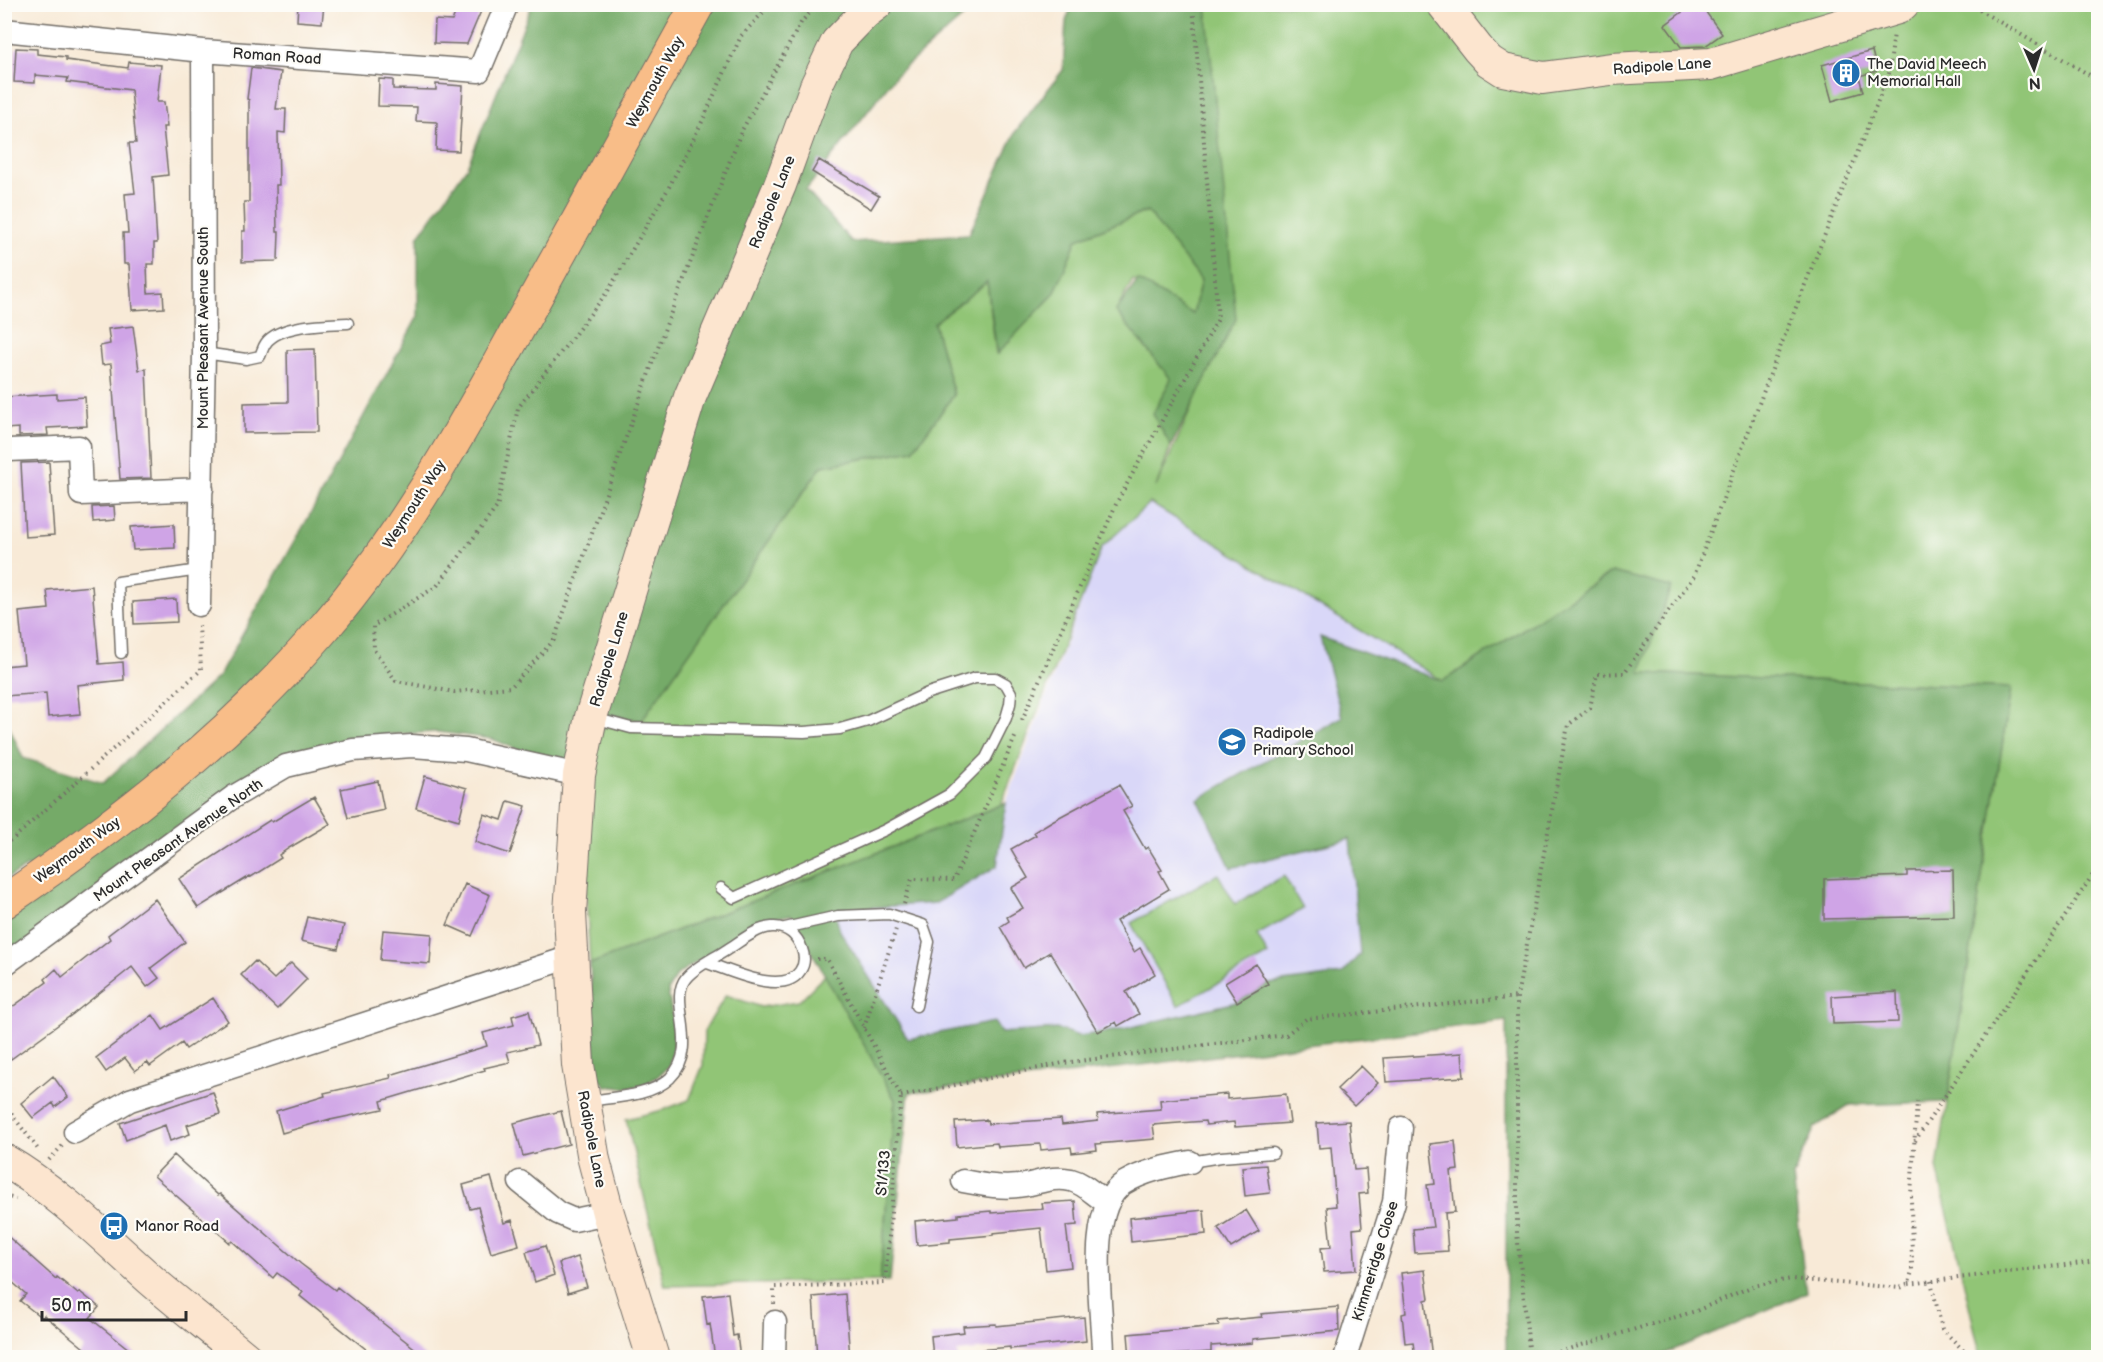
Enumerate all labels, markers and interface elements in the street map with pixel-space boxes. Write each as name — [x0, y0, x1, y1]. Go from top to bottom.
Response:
street label: Weymouth Way — [622, 33, 689, 131]
north arrow — [2004, 39, 2064, 99]
street label: Roman Road — [232, 44, 322, 69]
street label: Radipole Lane — [1612, 54, 1712, 79]
place label: The David Meech Memorial Hall — [1867, 55, 1986, 91]
building icon: The David Meech Memorial Hall — [1830, 57, 1862, 89]
text: N — [2028, 73, 2041, 92]
street label: Radipole Lane — [745, 153, 800, 251]
street label: Mount Pleasant Avenue South — [194, 227, 213, 429]
street label: Weymouth Way — [379, 456, 450, 552]
street label: Radipole Lane — [586, 609, 633, 709]
place label: Radipole Primary School — [1253, 724, 1354, 760]
school or university icon: Radipole Primary School — [1216, 726, 1248, 758]
street label: Mount Pleasant Avenue North — [90, 775, 267, 906]
street label: Weymouth Way — [30, 813, 124, 888]
street label: Radipole Lane — [573, 1089, 610, 1189]
street label: S1/133 — [872, 1149, 895, 1197]
street label: Kimmeridge Close — [1348, 1199, 1403, 1324]
bus stop icon: Manor Road — [98, 1210, 130, 1242]
place label: Manor Road — [135, 1217, 219, 1236]
scale bar — [42, 1284, 186, 1322]
text: 50 m — [51, 1295, 92, 1316]

